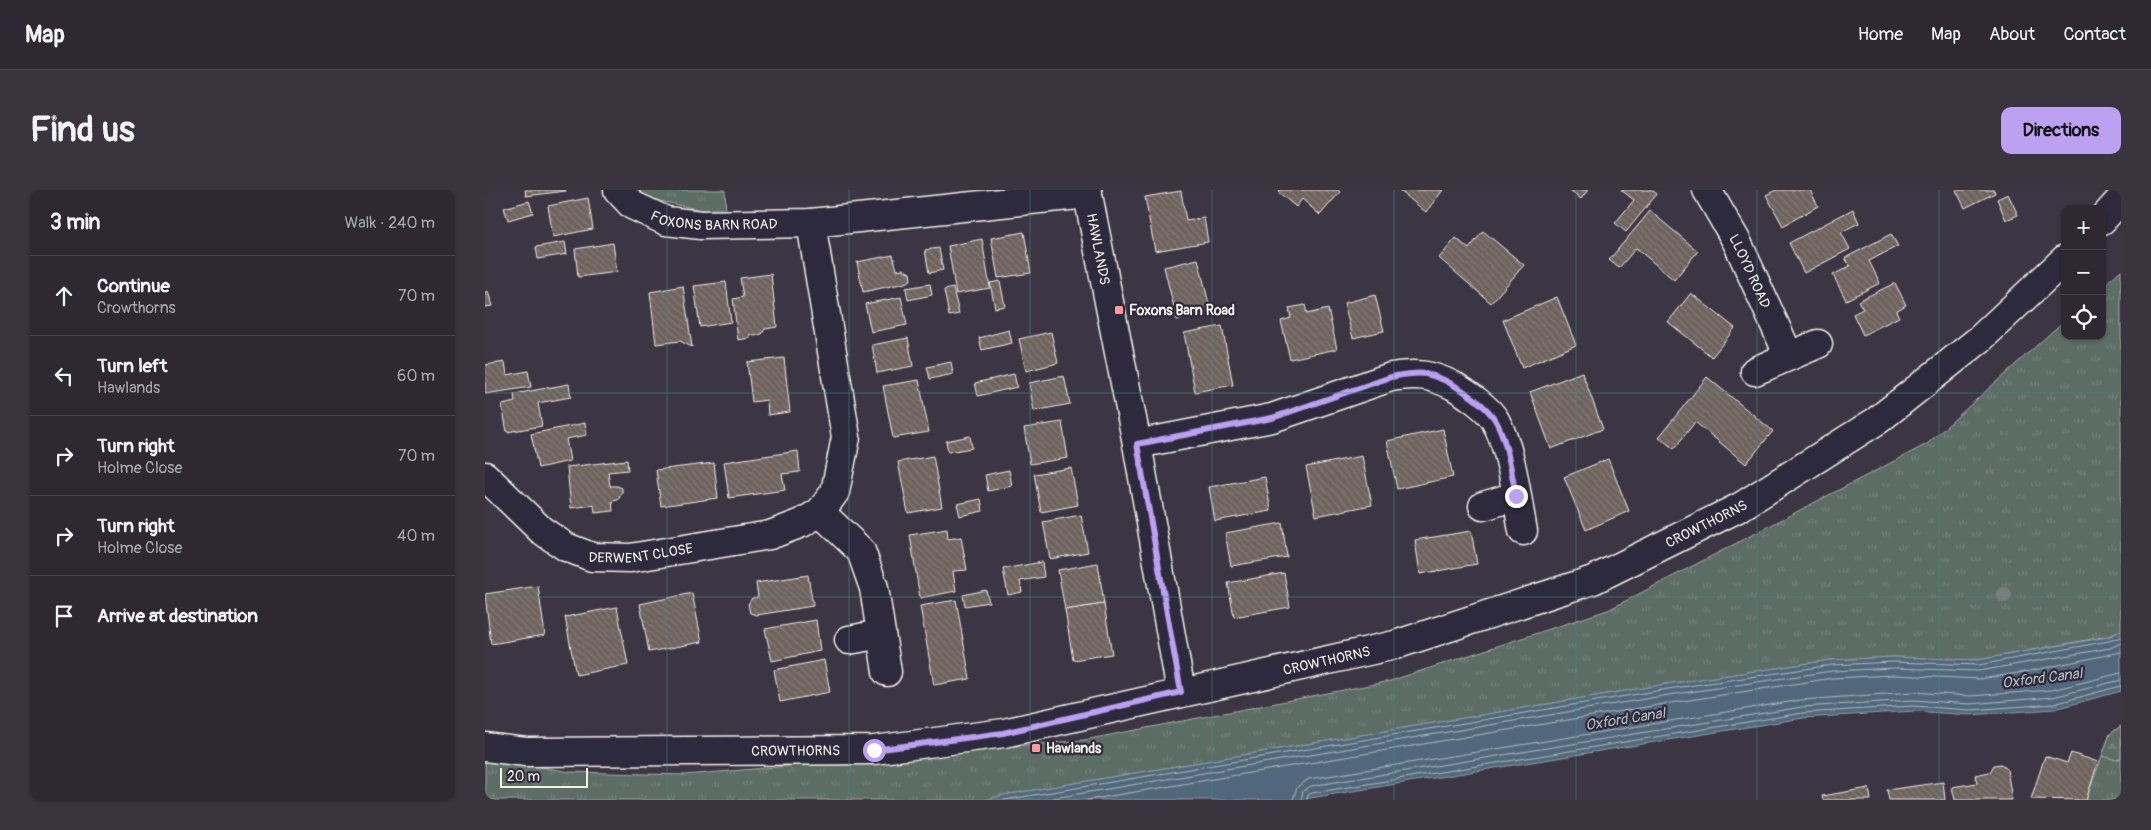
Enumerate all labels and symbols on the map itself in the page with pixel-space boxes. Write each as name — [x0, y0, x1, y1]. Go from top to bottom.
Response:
street label: FOXONS BARN ROAD — [648, 207, 778, 234]
street label: HAWLANDS — [1083, 212, 1113, 286]
street label: LLOYD ROAD — [1725, 231, 1774, 311]
place label: Foxons Barn Road — [1129, 302, 1235, 319]
marker: Foxons Barn Road — [1113, 304, 1125, 316]
route end — [1505, 485, 1528, 508]
street label: CROWTHORNS — [1663, 497, 1750, 552]
street label: DERWENT CLOSE — [588, 540, 694, 567]
street label: CROWTHORNS — [1281, 643, 1372, 679]
water label: Oxford Canal — [2001, 664, 2085, 693]
water label: Oxford Canal — [1584, 704, 1668, 735]
route start — [863, 739, 886, 762]
place label: Hawlands — [1046, 740, 1102, 757]
street label: CROWTHORNS — [751, 742, 840, 760]
marker: Hawlands — [1030, 742, 1042, 754]
scale bar — [500, 765, 587, 788]

